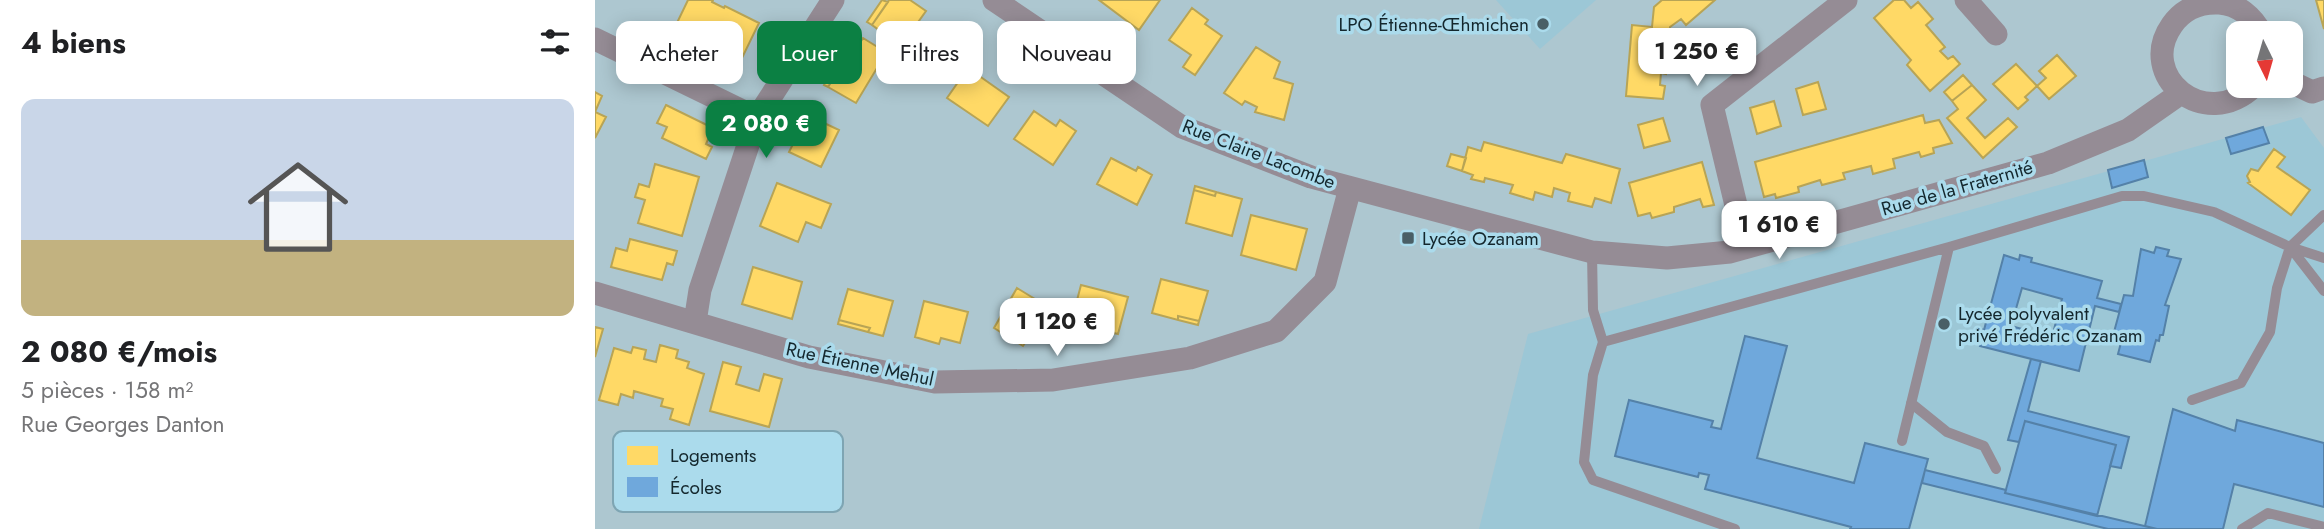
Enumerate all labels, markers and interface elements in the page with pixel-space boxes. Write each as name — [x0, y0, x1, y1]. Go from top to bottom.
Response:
place label: LPO Étienne-Œhmichen — [1339, 11, 1529, 38]
marker: LPO Étienne-Œhmichen — [1535, 16, 1551, 32]
text: 4 biens — [21, 21, 126, 64]
chip: Acheter — [616, 21, 743, 84]
chip: Louer — [757, 21, 862, 84]
chip: Filtres — [876, 21, 983, 84]
chip: Nouveau — [997, 21, 1136, 84]
north arrow — [2226, 21, 2303, 98]
map controls — [2226, 21, 2303, 98]
icon: filters — [536, 23, 574, 61]
pin: 1 250 € — [1632, 28, 1762, 88]
text: 1 250 € — [1654, 34, 1740, 68]
pin: 2 080 € — [701, 100, 831, 160]
text: 2 080 € — [722, 106, 810, 140]
street label: Rue Claire Lacombe — [1179, 112, 1340, 196]
icon: home — [235, 144, 361, 270]
street label: Rue de la Fraternité — [1878, 153, 2036, 223]
pin: 1 610 € — [1714, 202, 1844, 261]
text: 1 610 € — [1738, 207, 1820, 241]
place label: Lycée Ozanam — [1422, 225, 1539, 252]
marker: Lycée Ozanam — [1400, 230, 1416, 246]
pin: 1 120 € — [992, 298, 1122, 358]
place label: Lycée polyvalent privé Frédéric Ozanam — [1958, 300, 2143, 349]
text: 1 120 € — [1016, 304, 1098, 338]
marker: Lycée polyvalent privé Frédéric Ozanam — [1936, 316, 1952, 332]
text: 2 080 €/mois — [21, 330, 217, 373]
street label: Rue Étienne Mehul — [783, 335, 937, 393]
text: 5 pièces · 158 m² — [21, 373, 193, 407]
text: Rue Georges Danton — [21, 407, 225, 441]
legend — [613, 431, 843, 512]
text: Logements — [670, 442, 757, 469]
text: Écoles — [670, 474, 722, 501]

